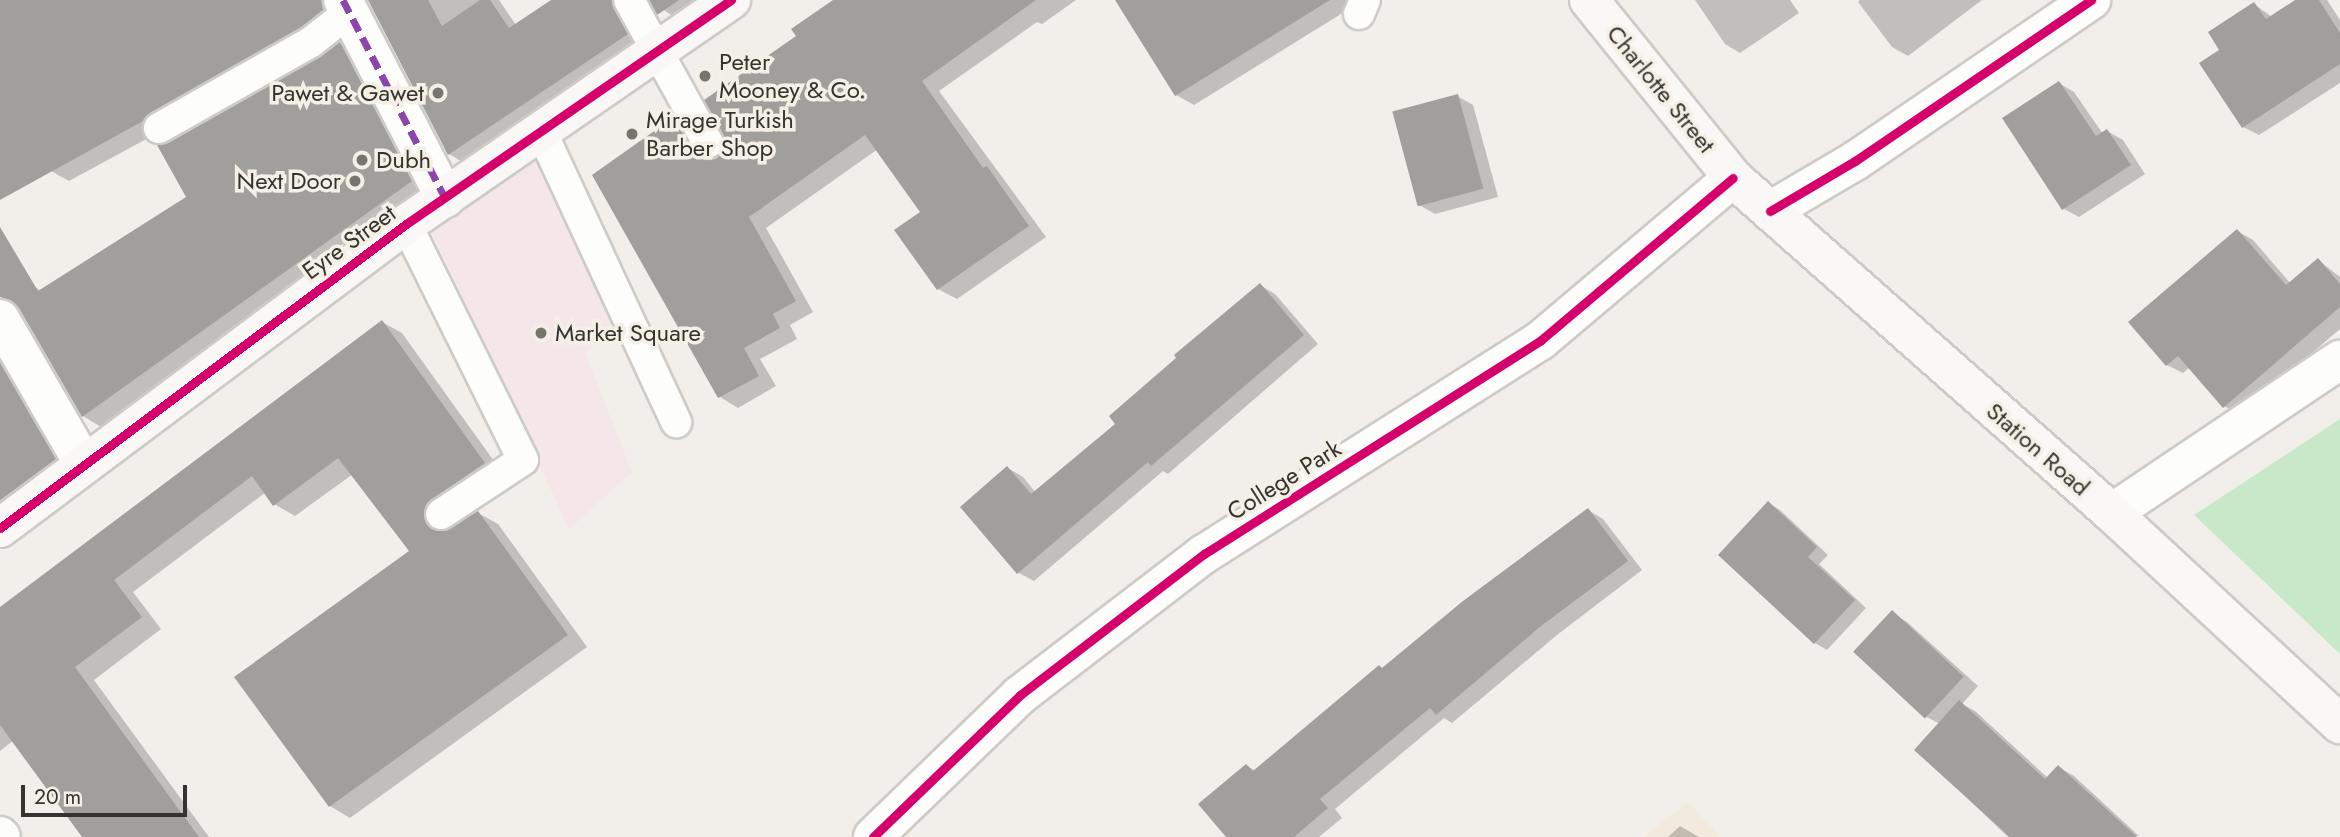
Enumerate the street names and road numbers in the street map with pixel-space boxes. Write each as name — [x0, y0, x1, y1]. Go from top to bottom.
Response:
street label: Charlotte Street — [1601, 19, 1721, 159]
street label: Eyre Street — [297, 198, 401, 286]
street label: Station Road — [1981, 396, 2095, 502]
street label: College Park — [1222, 434, 1346, 526]

